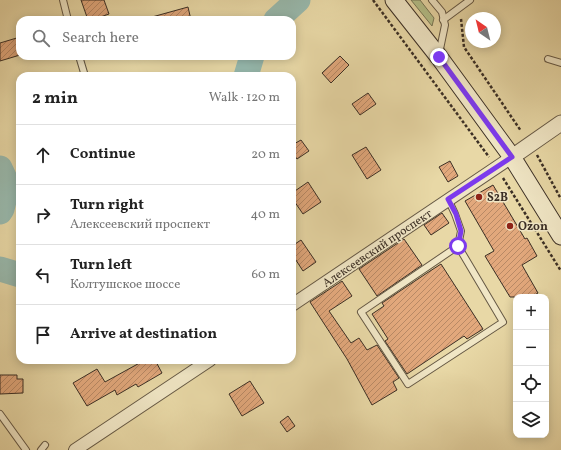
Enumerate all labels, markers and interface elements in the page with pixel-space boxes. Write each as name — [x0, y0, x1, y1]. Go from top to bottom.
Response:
north arrow — [465, 12, 501, 48]
search box — [16, 16, 296, 60]
icon: search — [30, 27, 52, 49]
text: Search here — [62, 28, 139, 49]
route end — [430, 48, 448, 66]
text: 2 min — [32, 87, 78, 110]
text: Walk · 120 m — [209, 89, 280, 107]
icon: ahead — [32, 144, 54, 166]
text: Continue — [70, 144, 135, 165]
text: 20 m — [251, 146, 280, 164]
place label: S2B — [487, 190, 508, 206]
marker: S2B — [474, 192, 484, 202]
text: Turn right — [70, 195, 144, 216]
icon: right — [32, 204, 54, 226]
text: 40 m — [251, 206, 280, 224]
street label: Алексеевский проспект — [320, 206, 436, 292]
text: Алексеевский проспект — [70, 216, 210, 234]
place label: Ozon — [518, 219, 548, 235]
marker: Ozon — [505, 221, 515, 231]
route start — [449, 237, 467, 255]
text: Turn left — [70, 255, 132, 276]
icon: left — [32, 264, 54, 286]
text: 60 m — [252, 266, 280, 284]
text: Колтушское шоссе — [70, 276, 180, 294]
map controls — [513, 294, 549, 438]
button: + — [513, 294, 549, 330]
icon: arrive — [32, 324, 54, 346]
text: Arrive at destination — [70, 324, 217, 345]
button: − — [513, 330, 549, 366]
button: locate — [513, 366, 549, 402]
button: layers — [513, 402, 549, 438]

